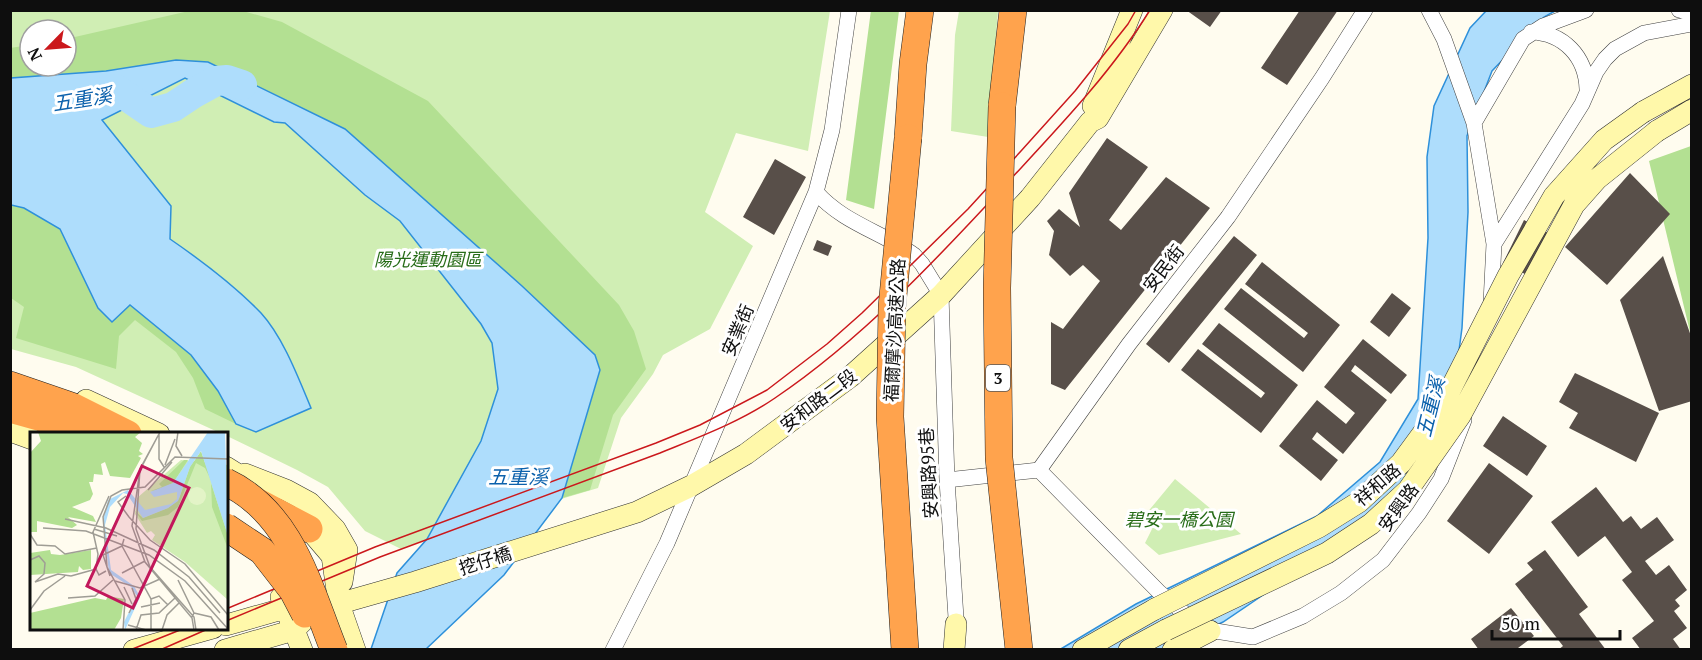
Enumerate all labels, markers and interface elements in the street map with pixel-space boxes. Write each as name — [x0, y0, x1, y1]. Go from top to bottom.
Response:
north arrow — [18, 18, 78, 78]
text: N — [22, 44, 47, 64]
water label: 五重溪 — [50, 81, 117, 117]
street label: 安民街 — [1137, 239, 1189, 297]
park label: 陽光運動園區 — [374, 247, 484, 271]
street label: 福爾摩沙高速公路 — [878, 257, 910, 403]
street label: 安業街 — [715, 300, 759, 360]
street label: 安和路二段 — [775, 363, 861, 437]
road number: 3 — [986, 365, 1010, 391]
water label: 五重溪 — [1410, 372, 1451, 439]
street label: 安興路95巷 — [914, 427, 942, 519]
inset map — [30, 432, 228, 630]
street label: 祥和路 — [1349, 457, 1405, 511]
water label: 五重溪 — [488, 463, 551, 490]
street label: 安興路 — [1372, 478, 1424, 536]
park label: 碧安一橋公園 — [1125, 507, 1236, 531]
street label: 挖仔橋 — [456, 540, 514, 580]
scale bar — [1492, 603, 1620, 641]
text: 50 m — [1501, 611, 1541, 635]

